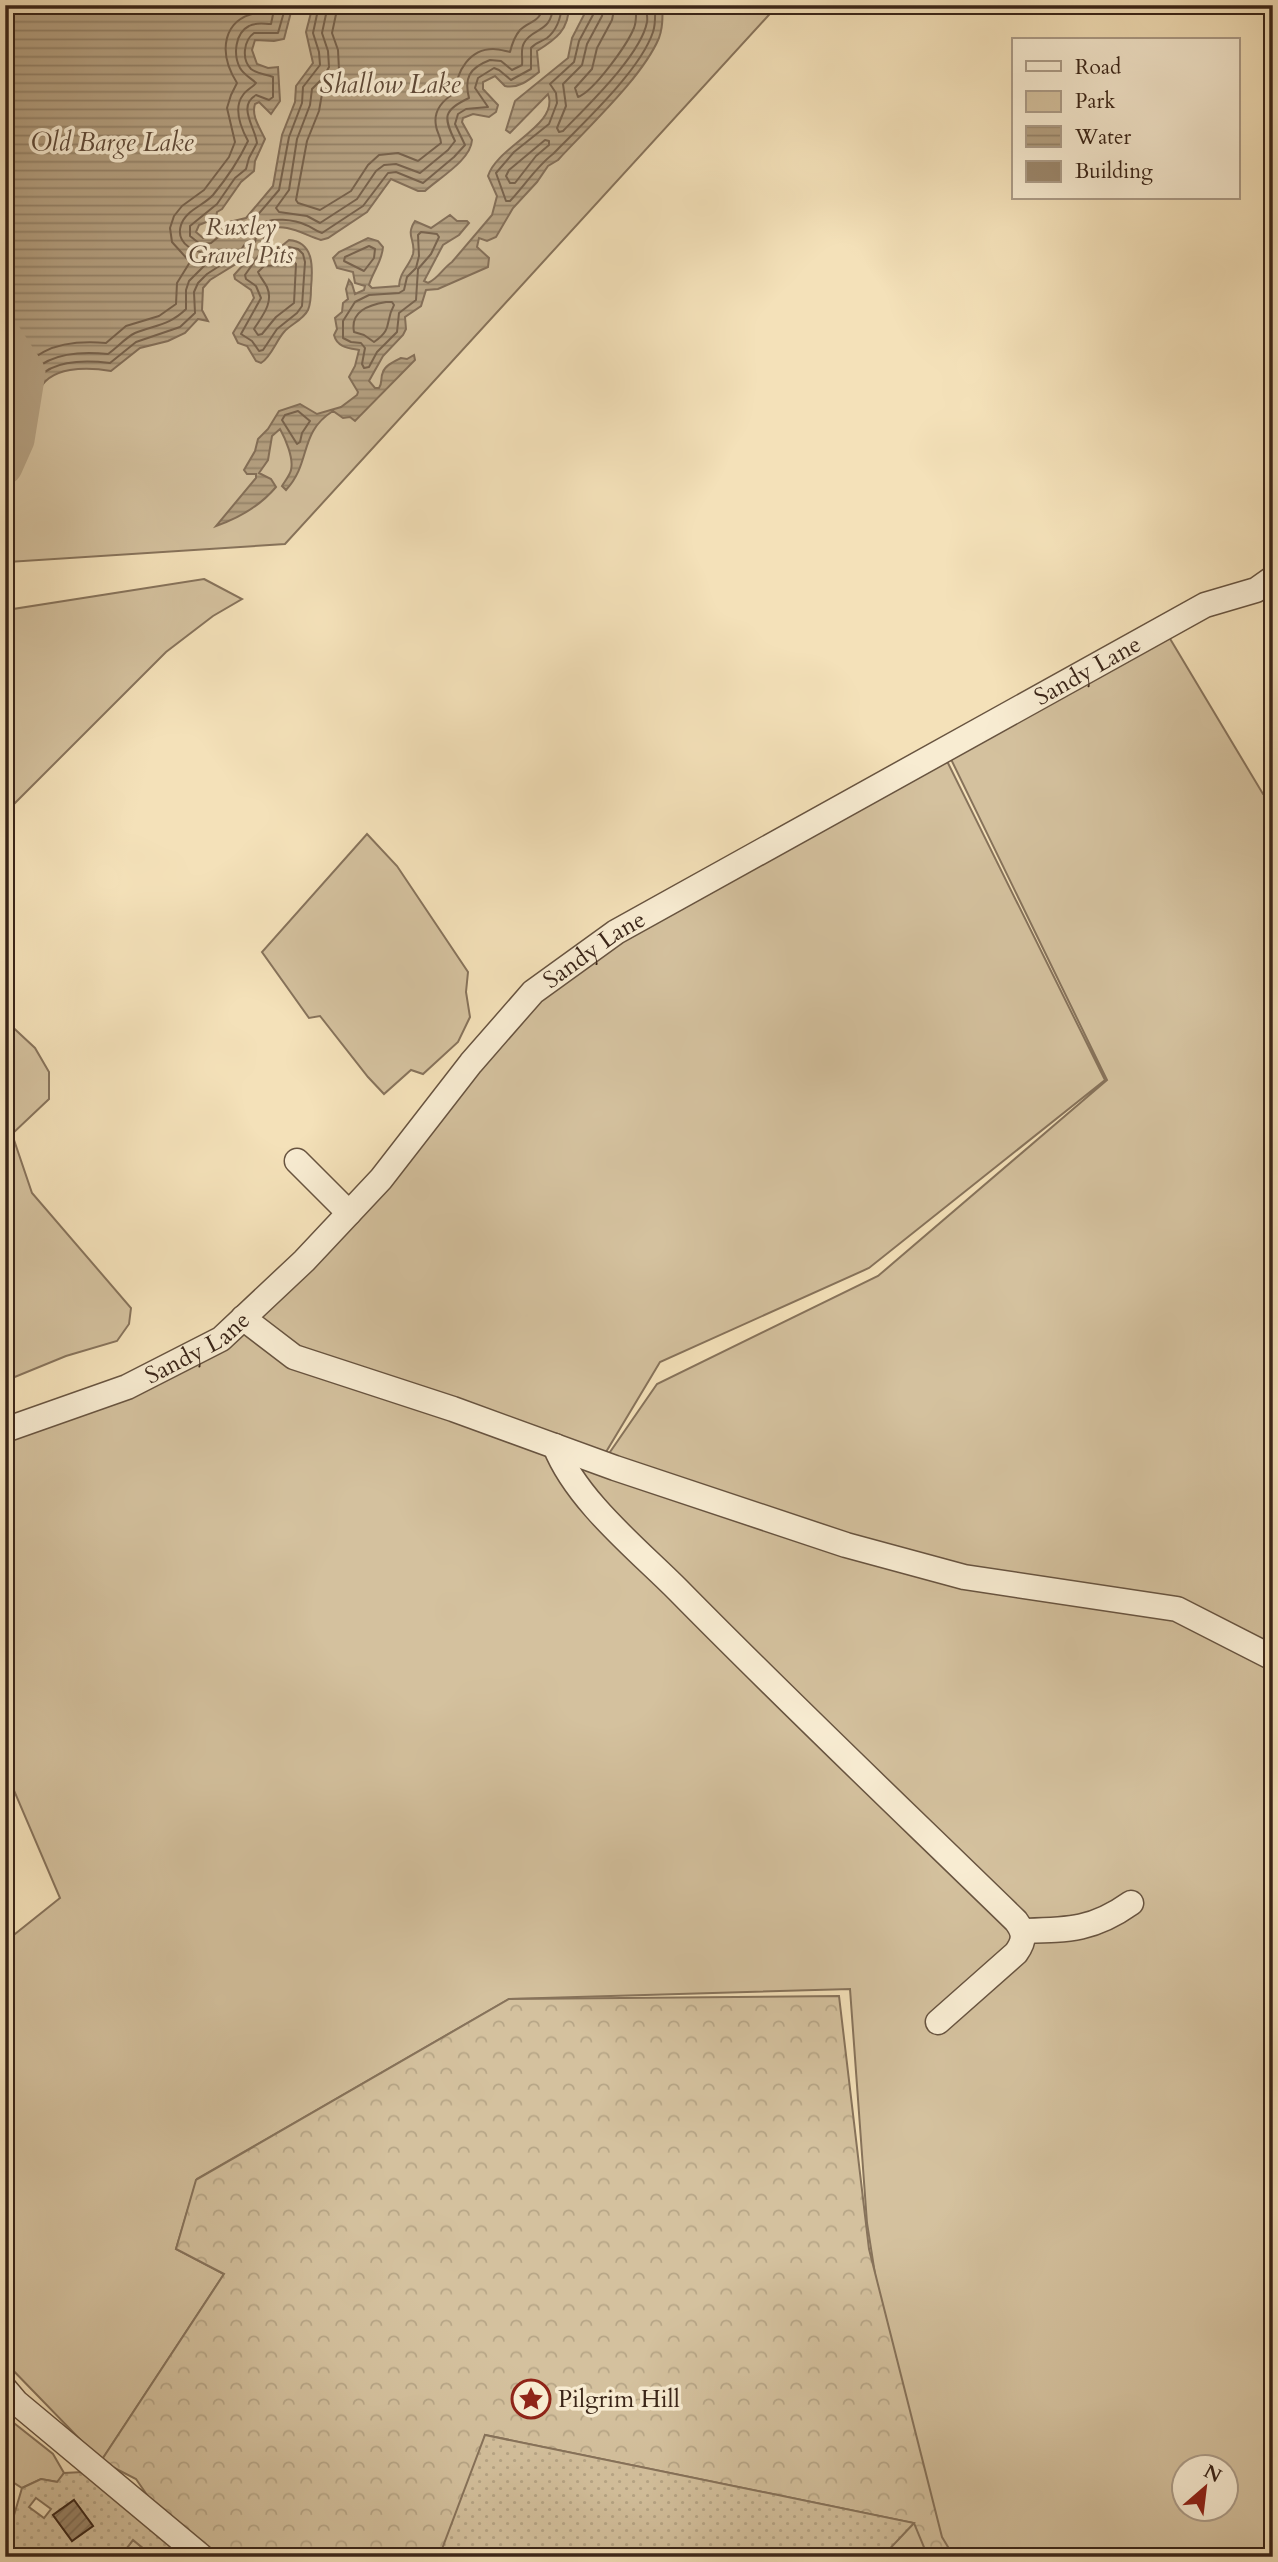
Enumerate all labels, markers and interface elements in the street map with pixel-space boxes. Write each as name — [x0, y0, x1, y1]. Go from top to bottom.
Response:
legend — [1012, 38, 1240, 200]
text: Road — [1075, 53, 1121, 82]
water label: Shallow Lake — [320, 67, 461, 102]
text: Park — [1075, 87, 1116, 116]
text: Water — [1074, 123, 1131, 152]
water label: Old Barge Lake — [30, 125, 195, 160]
text: Building — [1075, 157, 1153, 186]
park label: Ruxley Gravel Pits — [188, 211, 294, 272]
street label: Sandy Lane — [1028, 628, 1147, 714]
street label: Sandy Lane — [537, 903, 651, 996]
street label: Sandy Lane — [139, 1304, 257, 1392]
place icon: Pilgrim Hill — [510, 2378, 552, 2420]
place label: Pilgrim Hill — [558, 2383, 680, 2416]
north arrow — [1170, 2454, 1240, 2524]
text: N — [1199, 2459, 1226, 2489]

